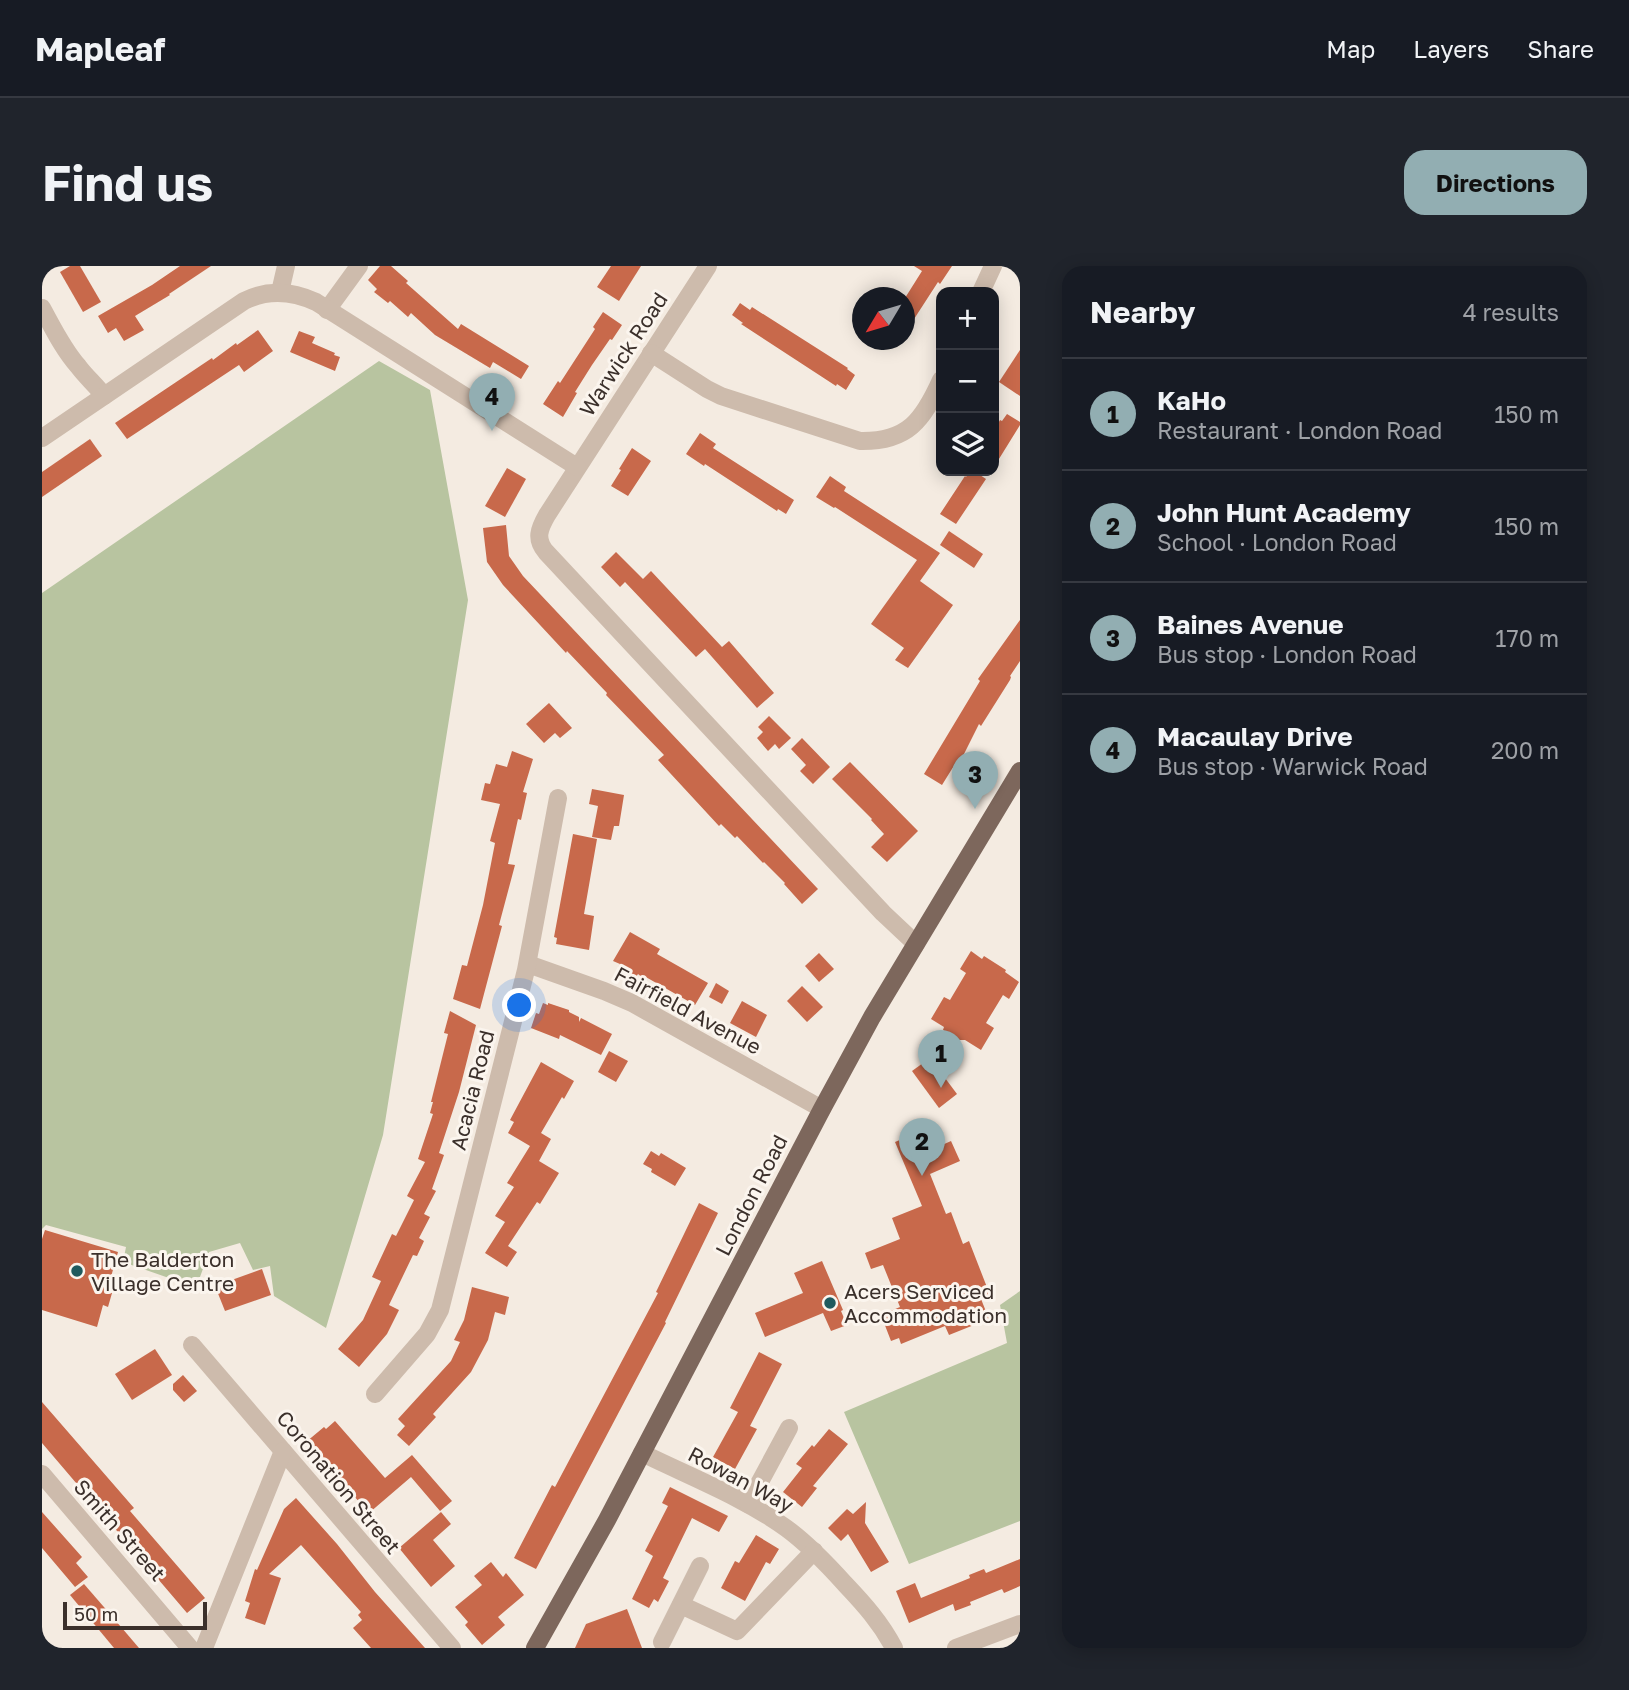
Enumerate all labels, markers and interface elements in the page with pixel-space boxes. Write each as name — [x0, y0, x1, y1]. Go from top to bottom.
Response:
text: Mapleaf — [35, 29, 165, 68]
text: Map — [1326, 34, 1375, 63]
text: Layers — [1413, 34, 1489, 63]
text: Share — [1527, 34, 1594, 63]
button: Directions — [1404, 150, 1587, 215]
text: Find us — [42, 153, 213, 212]
street label: Warwick Road — [573, 287, 673, 421]
north arrow — [852, 287, 915, 350]
map controls — [936, 287, 999, 476]
button: + — [936, 287, 999, 350]
text: Nearby — [1090, 294, 1195, 330]
text: 4 results — [1463, 298, 1559, 326]
button: − — [936, 350, 999, 413]
pin: 4 — [469, 373, 515, 431]
text: KaHo — [1157, 385, 1226, 416]
text: 1 — [1107, 400, 1119, 428]
text: 150 m — [1494, 400, 1559, 428]
button: layers — [936, 413, 999, 476]
text: Restaurant · London Road — [1157, 416, 1442, 444]
text: John Hunt Academy — [1157, 497, 1411, 528]
text: 2 — [1106, 512, 1120, 540]
text: 150 m — [1494, 512, 1559, 540]
text: School · London Road — [1157, 528, 1397, 556]
text: Baines Avenue — [1157, 609, 1344, 640]
text: 3 — [1106, 624, 1120, 652]
text: 170 m — [1495, 624, 1559, 652]
text: Bus stop · London Road — [1157, 640, 1417, 668]
text: Macaulay Drive — [1157, 721, 1352, 752]
text: 4 — [1106, 736, 1120, 764]
text: 200 m — [1491, 736, 1559, 764]
pin: 3 — [952, 751, 998, 809]
text: Bus stop · Warwick Road — [1157, 752, 1428, 780]
street label: Fairfield Avenue — [610, 960, 766, 1060]
your location — [502, 988, 536, 1022]
street label: Acacia Road — [445, 1027, 499, 1153]
pin: 1 — [918, 1030, 964, 1088]
pin: 2 — [899, 1118, 945, 1176]
street label: London Road — [709, 1130, 793, 1260]
place label: The Balderton Village Centre — [91, 1246, 234, 1296]
marker: The Balderton Village Centre — [69, 1263, 85, 1279]
place label: Acers Serviced Accommodation — [844, 1278, 1007, 1328]
marker: Acers Serviced Accommodation — [822, 1295, 838, 1311]
street label: Coronation Street — [272, 1405, 406, 1559]
street label: Rowan Way — [684, 1440, 798, 1518]
street label: Smith Street — [69, 1474, 171, 1586]
scale bar — [63, 1599, 206, 1631]
text: 50 m — [74, 1602, 118, 1625]

